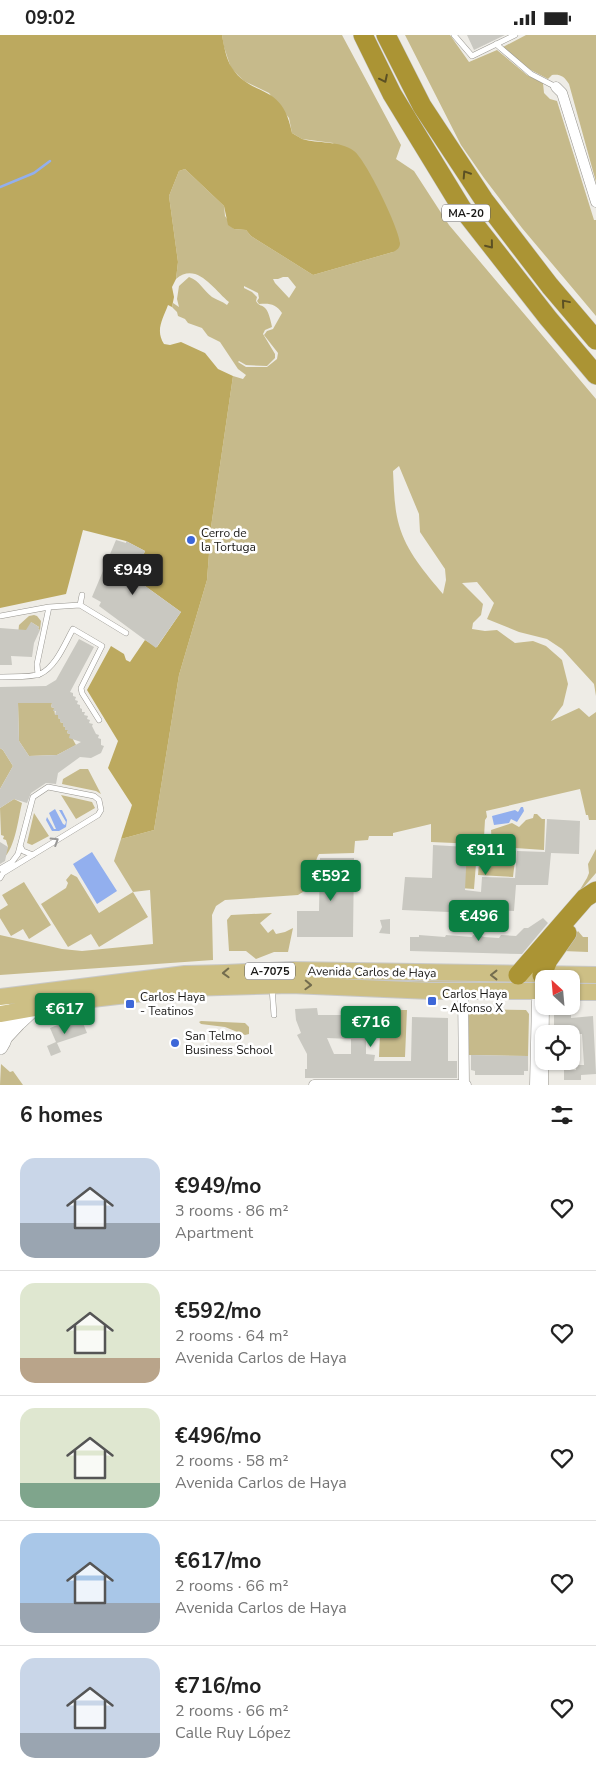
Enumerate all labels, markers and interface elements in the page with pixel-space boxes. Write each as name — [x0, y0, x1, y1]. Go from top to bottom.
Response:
text: 09:02 — [25, 5, 75, 31]
one-way arrow — [378, 74, 389, 83]
one-way arrow — [463, 170, 473, 179]
road number: MA-20 — [442, 205, 490, 222]
one-way arrow — [485, 239, 493, 248]
one-way arrow — [562, 300, 570, 309]
place label: Cerro de la Tortuga — [201, 525, 256, 555]
marker: Cerro de la Tortuga — [185, 534, 197, 546]
pin: €949 — [103, 553, 163, 596]
text: €949 — [114, 559, 152, 581]
pin: €911 — [456, 833, 516, 876]
one-way arrow — [50, 838, 59, 848]
text: €911 — [467, 839, 505, 861]
pin: €592 — [301, 859, 361, 902]
text: €592 — [312, 865, 350, 887]
pin: €496 — [449, 899, 509, 942]
text: €496 — [460, 905, 498, 927]
road number: A-7075 — [245, 963, 295, 979]
street label: Avenida Carlos de Haya — [307, 963, 437, 981]
one-way arrow — [222, 967, 230, 978]
one-way arrow — [489, 970, 497, 980]
north arrow — [535, 970, 580, 1015]
map controls — [535, 970, 580, 1070]
one-way arrow — [304, 980, 312, 991]
place label: Carlos Haya - Alfonso X — [442, 986, 507, 1016]
place label: Carlos Haya - Teatinos — [140, 989, 205, 1019]
pin: €617 — [35, 993, 95, 1035]
marker: Carlos Haya - Alfonso X — [426, 995, 438, 1007]
text: €617 — [46, 998, 84, 1020]
marker: Carlos Haya - Teatinos — [124, 998, 136, 1010]
pin: €716 — [341, 1005, 401, 1048]
text: €716 — [352, 1011, 390, 1033]
button: locate — [535, 1025, 580, 1070]
place label: San Telmo Business School — [185, 1028, 273, 1058]
marker: San Telmo Business School — [169, 1037, 181, 1049]
text: 6 homes — [20, 1101, 103, 1129]
icon: filters — [548, 1101, 576, 1129]
text: €949/mo — [175, 1172, 261, 1200]
icon: home — [60, 1178, 120, 1238]
icon: heart — [548, 1194, 576, 1222]
text: 3 rooms · 86 m² — [175, 1200, 288, 1222]
text: Apartment — [175, 1222, 253, 1244]
text: €592/mo — [175, 1297, 261, 1325]
icon: home — [60, 1303, 120, 1363]
icon: heart — [548, 1319, 576, 1347]
text: 2 rooms · 64 m² — [175, 1325, 288, 1347]
text: Avenida Carlos de Haya — [175, 1347, 347, 1369]
text: €496/mo — [175, 1422, 261, 1450]
icon: home — [60, 1428, 120, 1488]
icon: heart — [548, 1444, 576, 1472]
text: 2 rooms · 58 m² — [175, 1450, 288, 1472]
text: Avenida Carlos de Haya — [175, 1472, 347, 1494]
text: €617/mo — [175, 1547, 261, 1575]
icon: home — [60, 1553, 120, 1613]
icon: heart — [548, 1569, 576, 1597]
text: 2 rooms · 66 m² — [175, 1575, 288, 1597]
text: Avenida Carlos de Haya — [175, 1597, 347, 1619]
text: €716/mo — [175, 1672, 261, 1700]
icon: home — [60, 1678, 120, 1738]
icon: heart — [548, 1694, 576, 1722]
text: 2 rooms · 66 m² — [175, 1700, 288, 1722]
text: Calle Ruy López — [175, 1722, 291, 1744]

